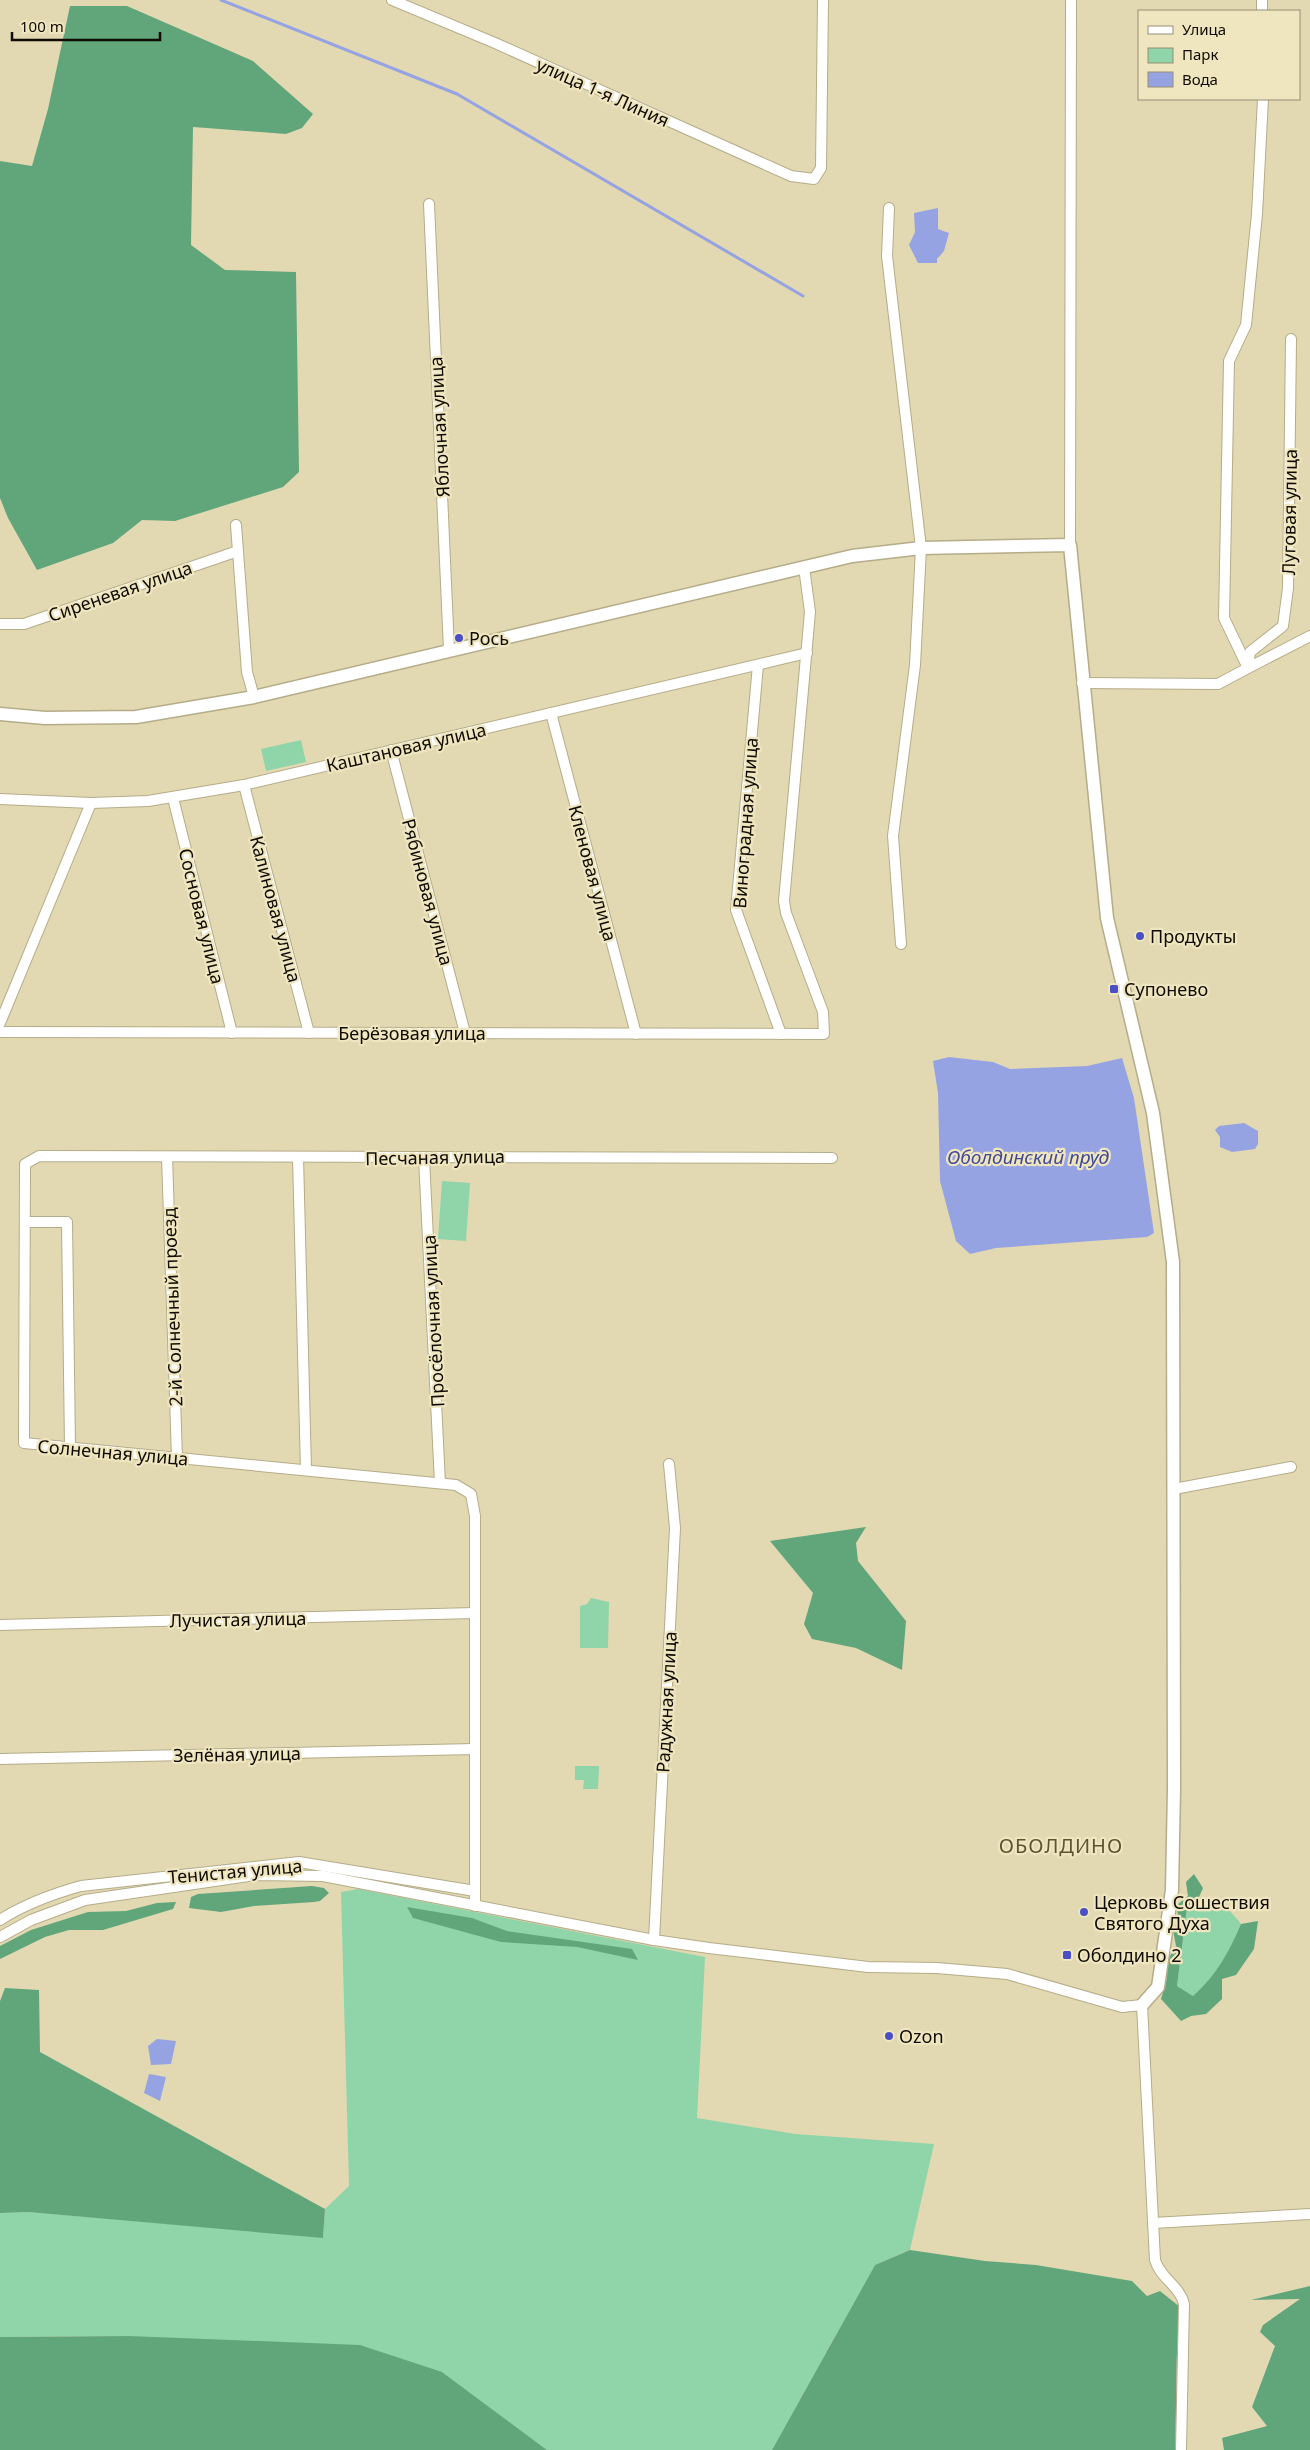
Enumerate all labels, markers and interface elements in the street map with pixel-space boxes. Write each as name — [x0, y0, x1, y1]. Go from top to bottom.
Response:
scale bar — [12, 10, 160, 42]
legend — [1138, 10, 1300, 100]
text: 100 m — [20, 16, 64, 36]
text: Улица — [1182, 19, 1226, 39]
text: Парк — [1182, 44, 1218, 64]
street label: улица 1-я Линия — [533, 52, 673, 132]
text: Вода — [1182, 69, 1218, 89]
street label: Яблочная улица — [423, 356, 455, 498]
street label: Луговая улица — [1276, 449, 1302, 575]
street label: Сиреневая улица — [45, 555, 195, 627]
place label: Рось — [469, 626, 509, 650]
marker: Рось — [453, 632, 465, 644]
street label: Каштановая улица — [324, 717, 488, 777]
street label: Виноградная улица — [727, 737, 763, 909]
street label: Кленовая улица — [563, 802, 623, 944]
street label: Рябиновая улица — [397, 816, 459, 968]
street label: Калиновая улица — [245, 833, 307, 985]
street label: Сосновая улица — [174, 846, 230, 986]
place label: Продукты — [1150, 924, 1236, 948]
marker: Продукты — [1134, 930, 1146, 942]
place label: Супонево — [1124, 977, 1208, 1001]
marker: Супонево — [1108, 983, 1120, 995]
street label: Берёзовая улица — [338, 1021, 486, 1045]
street label: Песчаная улица — [365, 1144, 505, 1170]
water label: Оболдинский пруд — [947, 1144, 1109, 1170]
street label: 2-й Солнечный проезд — [157, 1207, 187, 1407]
street label: Просёлочная улица — [417, 1234, 449, 1408]
street label: Солнечная улица — [37, 1433, 189, 1471]
street label: Лучистая улица — [169, 1606, 307, 1632]
street label: Радужная улица — [650, 1631, 682, 1773]
street label: Зелёная улица — [173, 1741, 301, 1767]
district label: ОБОЛДИНО — [999, 1832, 1123, 1859]
street label: Тенистая улица — [167, 1853, 303, 1889]
place label: Церковь Сошествия Святого Духа — [1094, 1890, 1270, 1935]
marker: Церковь Сошествия Святого Духа — [1078, 1906, 1090, 1918]
place label: Оболдино 2 — [1077, 1943, 1182, 1967]
marker: Оболдино 2 — [1061, 1949, 1073, 1961]
place label: Ozon — [899, 2024, 944, 2048]
marker: Ozon — [883, 2030, 895, 2042]

